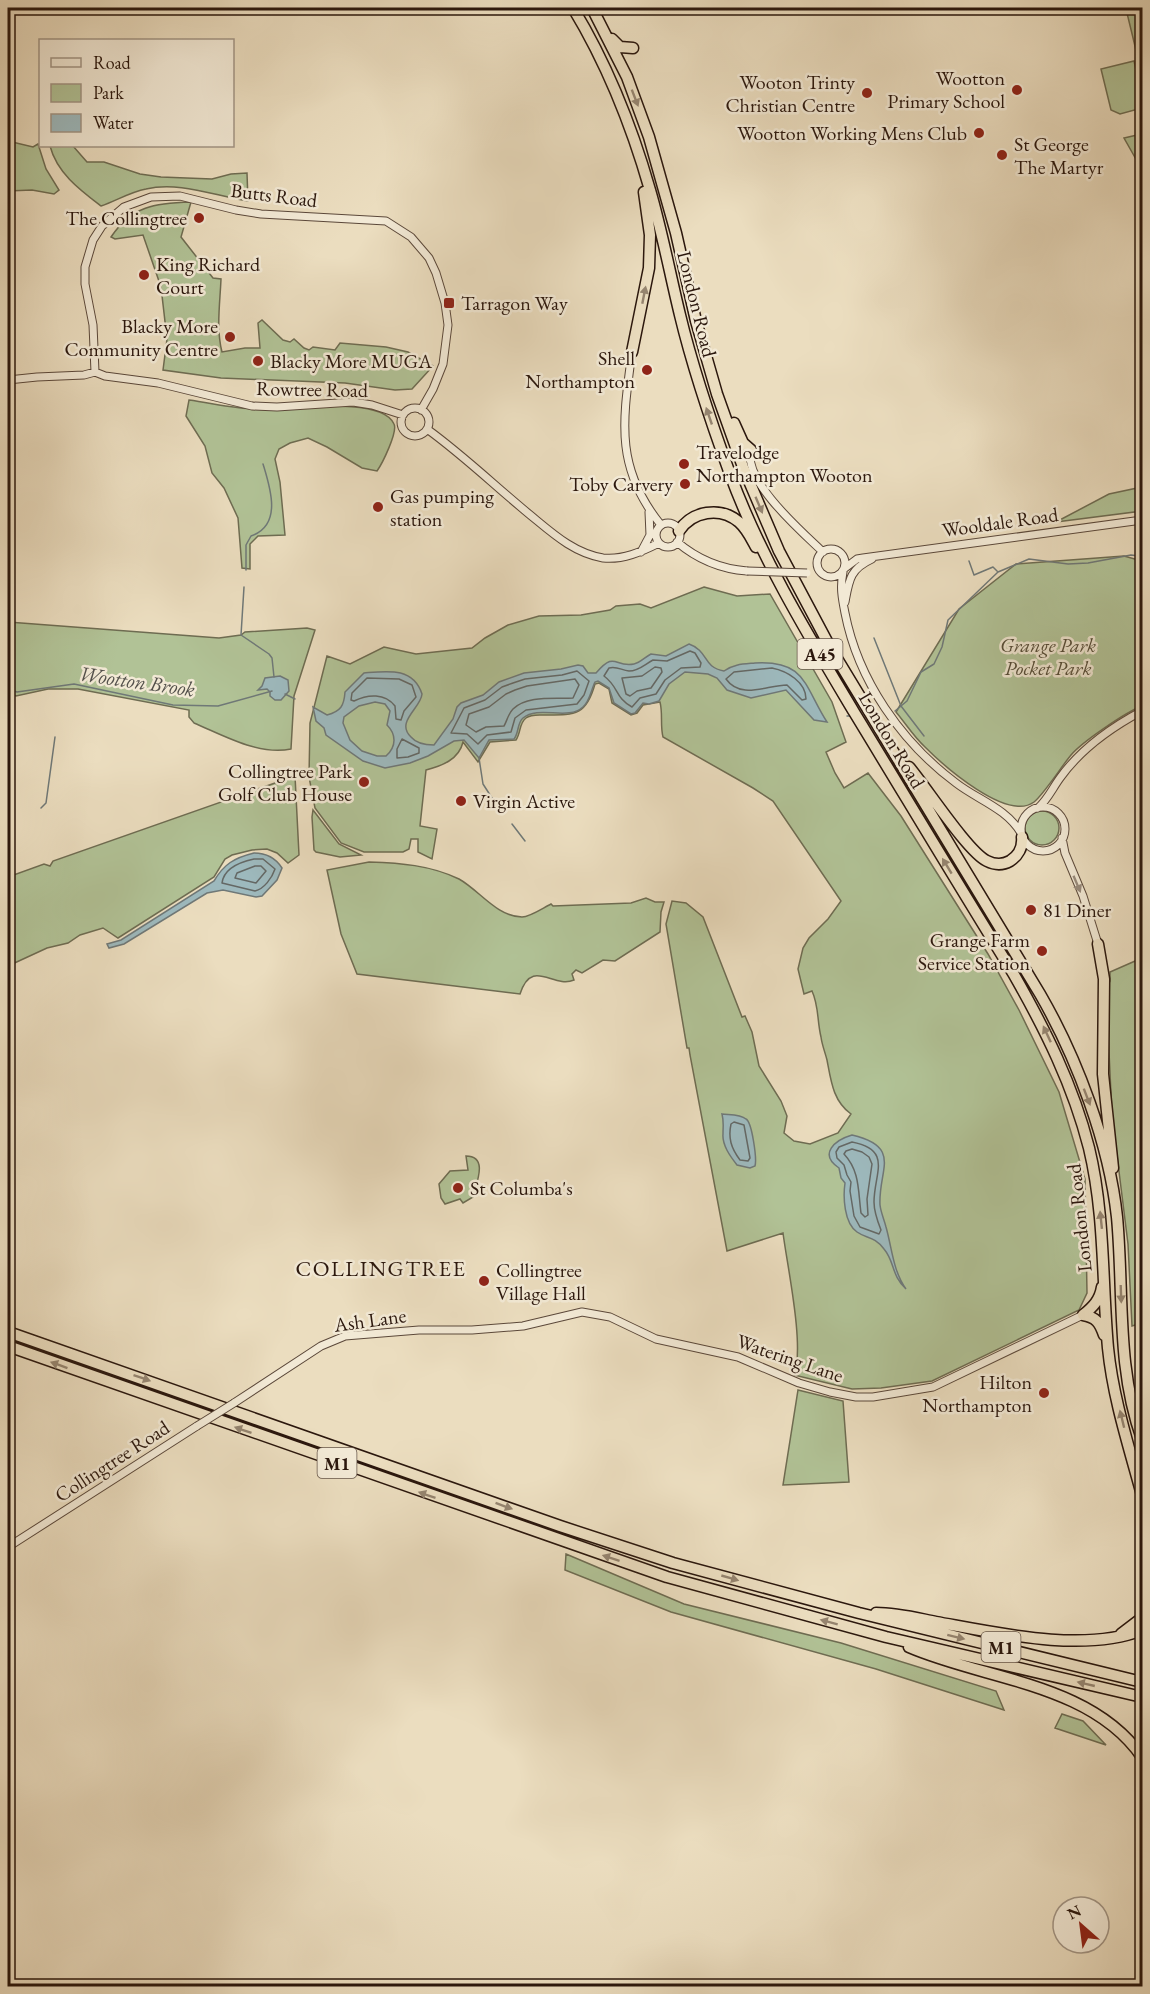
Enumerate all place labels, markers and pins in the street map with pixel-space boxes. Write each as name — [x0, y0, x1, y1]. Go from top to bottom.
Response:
place label: Wootton Primary School — [887, 65, 1005, 114]
place label: Wooton Trinty Christian Centre — [725, 69, 855, 118]
marker: Wootton Primary School — [1010, 83, 1024, 97]
marker: Wooton Trinty Christian Centre — [860, 86, 874, 100]
place label: Wootton Working Mens Club — [737, 120, 967, 146]
marker: Wootton Working Mens Club — [972, 126, 986, 140]
place label: St George The Martyr — [1014, 131, 1104, 180]
marker: St George The Martyr — [995, 148, 1009, 162]
place label: The Collingtree — [66, 205, 187, 231]
marker: The Collingtree — [192, 211, 206, 225]
place label: King Richard Court — [156, 251, 261, 300]
marker: King Richard Court — [137, 268, 151, 282]
place label: Tarragon Way — [461, 290, 568, 316]
marker: Tarragon Way — [442, 296, 456, 310]
place label: Blacky More Community Centre — [64, 313, 218, 362]
marker: Blacky More Community Centre — [223, 330, 237, 344]
place label: Shell Northampton — [525, 345, 635, 394]
place label: Blacky More MUGA — [270, 348, 432, 374]
marker: Blacky More MUGA — [251, 354, 265, 368]
marker: Shell Northampton — [640, 363, 654, 377]
place label: Travelodge Northampton Wooton — [696, 439, 873, 488]
marker: Travelodge Northampton Wooton — [677, 457, 691, 471]
place label: Toby Carvery — [569, 471, 673, 497]
marker: Toby Carvery — [678, 477, 692, 491]
place label: Gas pumping station — [390, 483, 494, 532]
marker: Gas pumping station — [371, 500, 385, 514]
place label: Collingtree Park Golf Club House — [218, 758, 353, 807]
marker: Collingtree Park Golf Club House — [357, 775, 371, 789]
place label: Virgin Active — [473, 788, 575, 814]
marker: Virgin Active — [454, 794, 468, 808]
place label: 81 Diner — [1043, 897, 1112, 923]
marker: 81 Diner — [1024, 903, 1038, 917]
place label: Grange Farm Service Station — [918, 927, 1030, 976]
marker: Grange Farm Service Station — [1035, 944, 1049, 958]
place label: St Columba's — [470, 1175, 573, 1201]
marker: St Columba's — [451, 1181, 465, 1195]
place label: Collingtree Village Hall — [496, 1257, 586, 1306]
marker: Collingtree Village Hall — [477, 1274, 491, 1288]
place label: Hilton Northampton — [922, 1369, 1032, 1418]
marker: Hilton Northampton — [1037, 1386, 1051, 1400]

